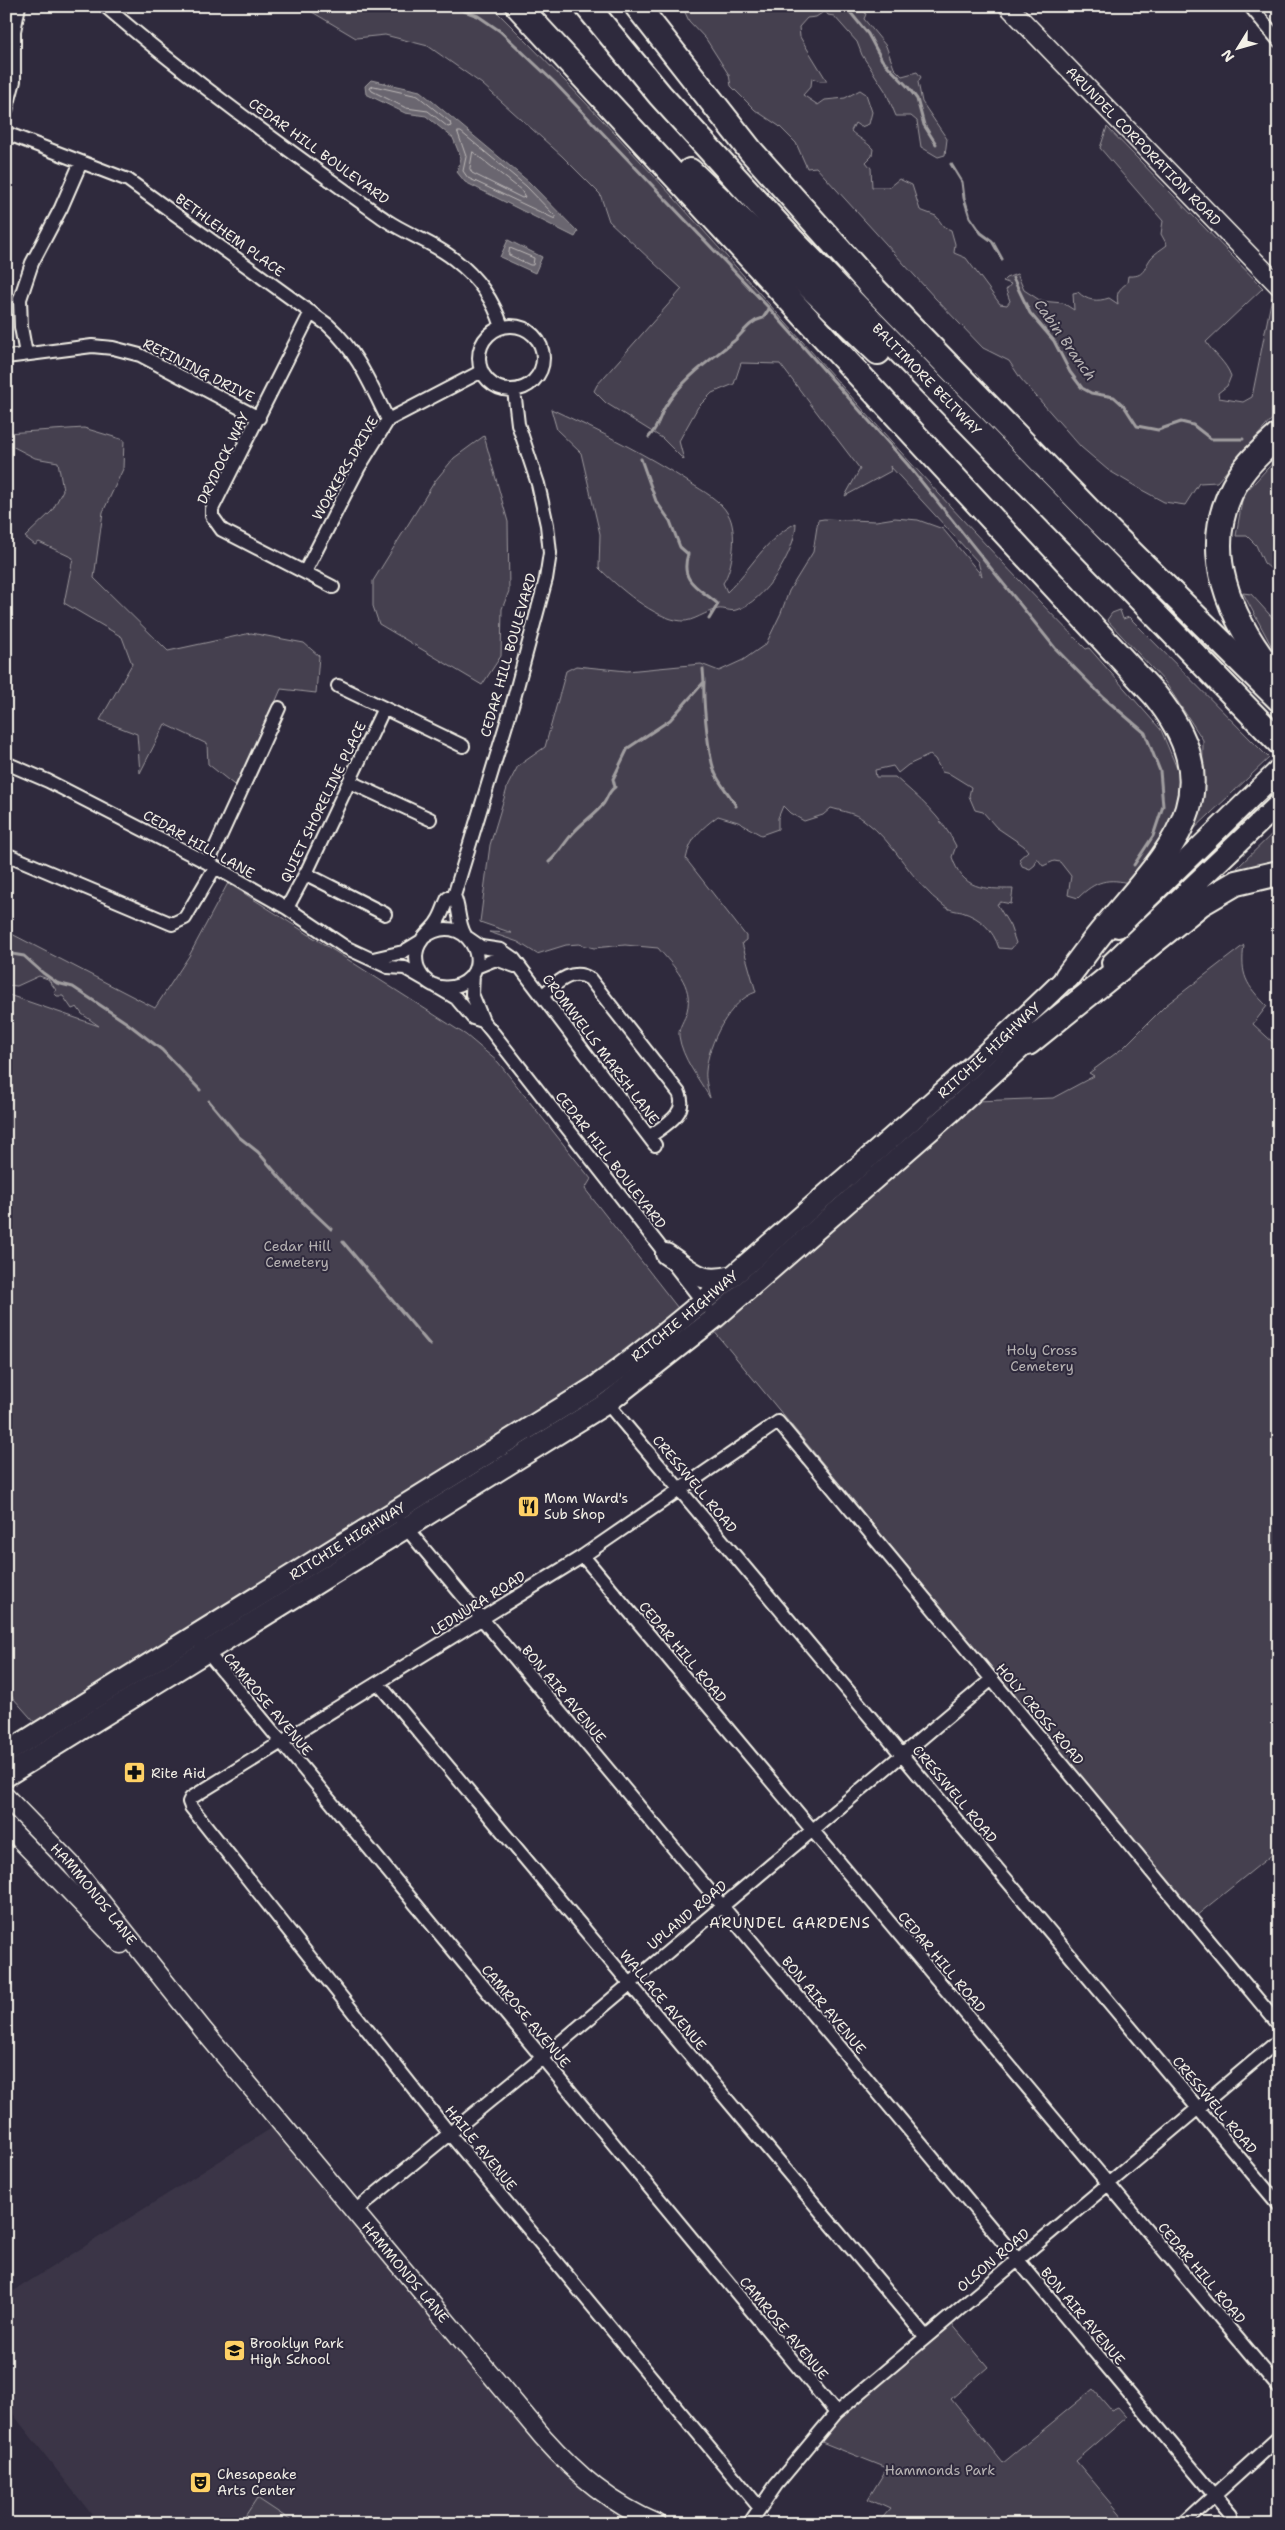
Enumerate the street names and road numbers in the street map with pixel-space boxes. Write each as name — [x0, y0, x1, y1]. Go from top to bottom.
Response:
street label: ARUNDEL CORPORATION ROAD — [1062, 63, 1225, 230]
street label: CEDAR HILL BOULEVARD — [245, 94, 393, 208]
street label: BETHLEHEM PLACE — [172, 189, 288, 281]
street label: BALTIMORE BELTWAY — [868, 319, 986, 439]
street label: REFINING DRIVE — [140, 334, 258, 406]
street label: DRYDOCK WAY — [193, 409, 253, 507]
street label: WORKERS DRIVE — [308, 412, 382, 523]
street label: CEDAR HILL BOULEVARD — [476, 571, 540, 739]
street label: QUIET SHORELINE PLACE — [276, 718, 370, 885]
street label: CEDAR HILL LANE — [140, 806, 258, 882]
street label: CROMWELLS MARSH LANE — [539, 970, 663, 1128]
street label: RITCHIE HIGHWAY — [934, 998, 1045, 1102]
street label: CEDAR HILL BOULEVARD — [552, 1088, 670, 1232]
street label: RITCHIE HIGHWAY — [627, 1266, 743, 1365]
street label: CRESSWELL ROAD — [649, 1431, 741, 1537]
street label: RITCHIE HIGHWAY — [286, 1498, 410, 1584]
street label: LEDNURA ROAD — [427, 1567, 529, 1639]
street label: CEDAR HILL ROAD — [635, 1598, 731, 1706]
street label: BON AIR AVENUE — [518, 1642, 610, 1747]
street label: CAMROSE AVENUE — [220, 1649, 317, 1759]
street label: HOLY CROSS ROAD — [992, 1659, 1088, 1769]
street label: CRESSWELL ROAD — [909, 1741, 1001, 1847]
street label: HAMMONDS LANE — [47, 1839, 141, 1949]
street label: UPLAND ROAD — [643, 1876, 731, 1954]
street label: CEDAR HILL ROAD — [894, 1908, 990, 2016]
street label: WALLACE AVENUE — [616, 1946, 711, 2054]
street label: BON AIR AVENUE — [778, 1953, 870, 2058]
street label: CAMROSE AVENUE — [478, 1961, 575, 2071]
street label: CRESSWELL ROAD — [1169, 2052, 1261, 2158]
street label: HAILE AVENUE — [441, 2102, 521, 2194]
street label: HAMMONDS LANE — [358, 2218, 453, 2327]
street label: CEDAR HILL ROAD — [1154, 2219, 1250, 2327]
street label: OLSON ROAD — [953, 2224, 1033, 2296]
street label: BON AIR AVENUE — [1037, 2264, 1129, 2369]
street label: CAMROSE AVENUE — [736, 2273, 833, 2383]

